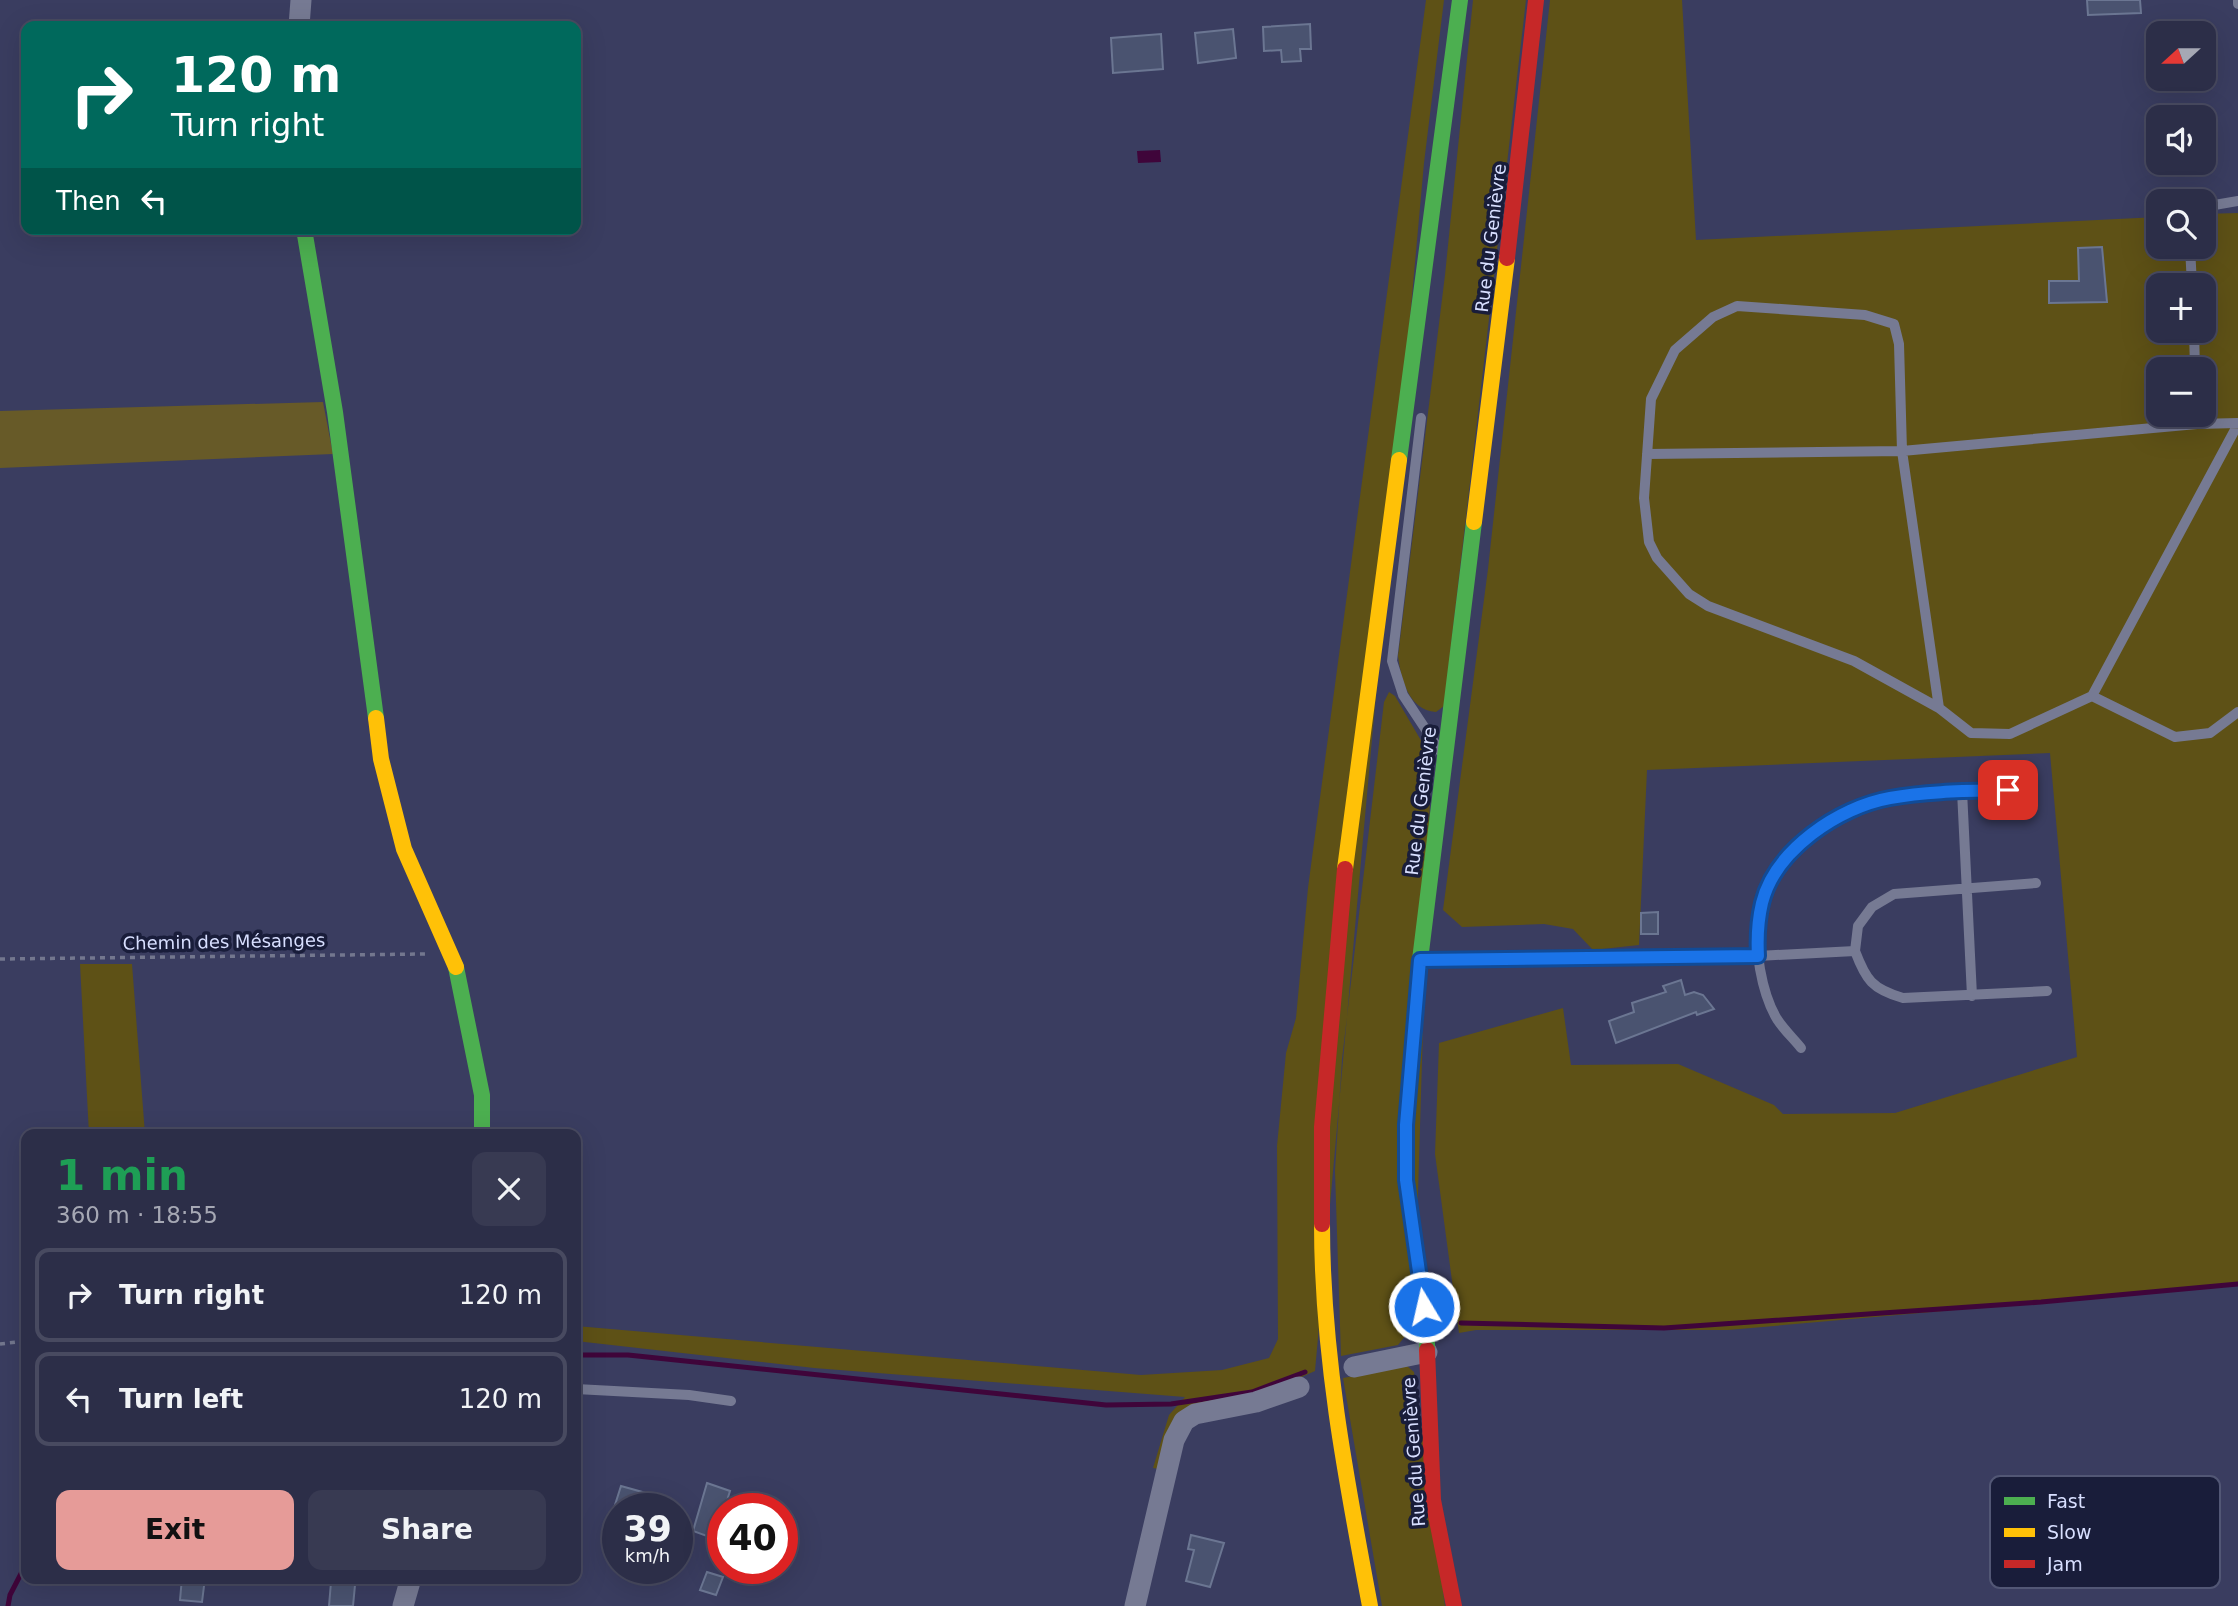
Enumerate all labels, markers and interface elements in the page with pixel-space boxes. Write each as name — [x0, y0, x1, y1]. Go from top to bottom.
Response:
north arrow — [2146, 21, 2216, 91]
map controls — [2146, 21, 2216, 427]
text: 120 m — [171, 47, 341, 104]
icon: right — [56, 49, 147, 140]
button: sound — [2146, 105, 2216, 175]
text: Turn right — [171, 106, 324, 144]
street label: Rue du Genièvre — [1471, 162, 1510, 314]
icon: left — [135, 182, 173, 220]
text: Then — [56, 186, 121, 216]
button: search — [2146, 189, 2216, 259]
button: + — [2146, 273, 2216, 343]
button: − — [2146, 357, 2216, 427]
street label: Rue du Genièvre — [1401, 725, 1440, 877]
pin — [1978, 760, 2038, 820]
icon: arrive — [1989, 771, 2027, 809]
street label: Chemin des Mésanges — [123, 929, 325, 954]
text: 1 min — [56, 1151, 188, 1200]
button: close — [472, 1152, 546, 1226]
text: 360 m · 18:55 — [56, 1202, 218, 1228]
position arrow — [1387, 1270, 1461, 1344]
icon: right — [60, 1276, 98, 1314]
text: Turn right — [119, 1280, 264, 1310]
text: 120 m — [459, 1280, 542, 1310]
street label: Rue du Genièvre — [1398, 1377, 1429, 1527]
icon: left — [60, 1380, 98, 1418]
text: Turn left — [119, 1384, 243, 1414]
text: 120 m — [459, 1384, 542, 1414]
legend — [1990, 1476, 2220, 1588]
button: Exit — [56, 1490, 294, 1570]
button: Share — [308, 1490, 546, 1570]
text: Fast — [2047, 1490, 2085, 1512]
speed limit sign: 40 — [707, 1493, 798, 1584]
text: 39 — [623, 1509, 672, 1549]
text: Slow — [2047, 1521, 2092, 1543]
text: km/h — [625, 1545, 670, 1566]
text: Jam — [2046, 1553, 2083, 1575]

